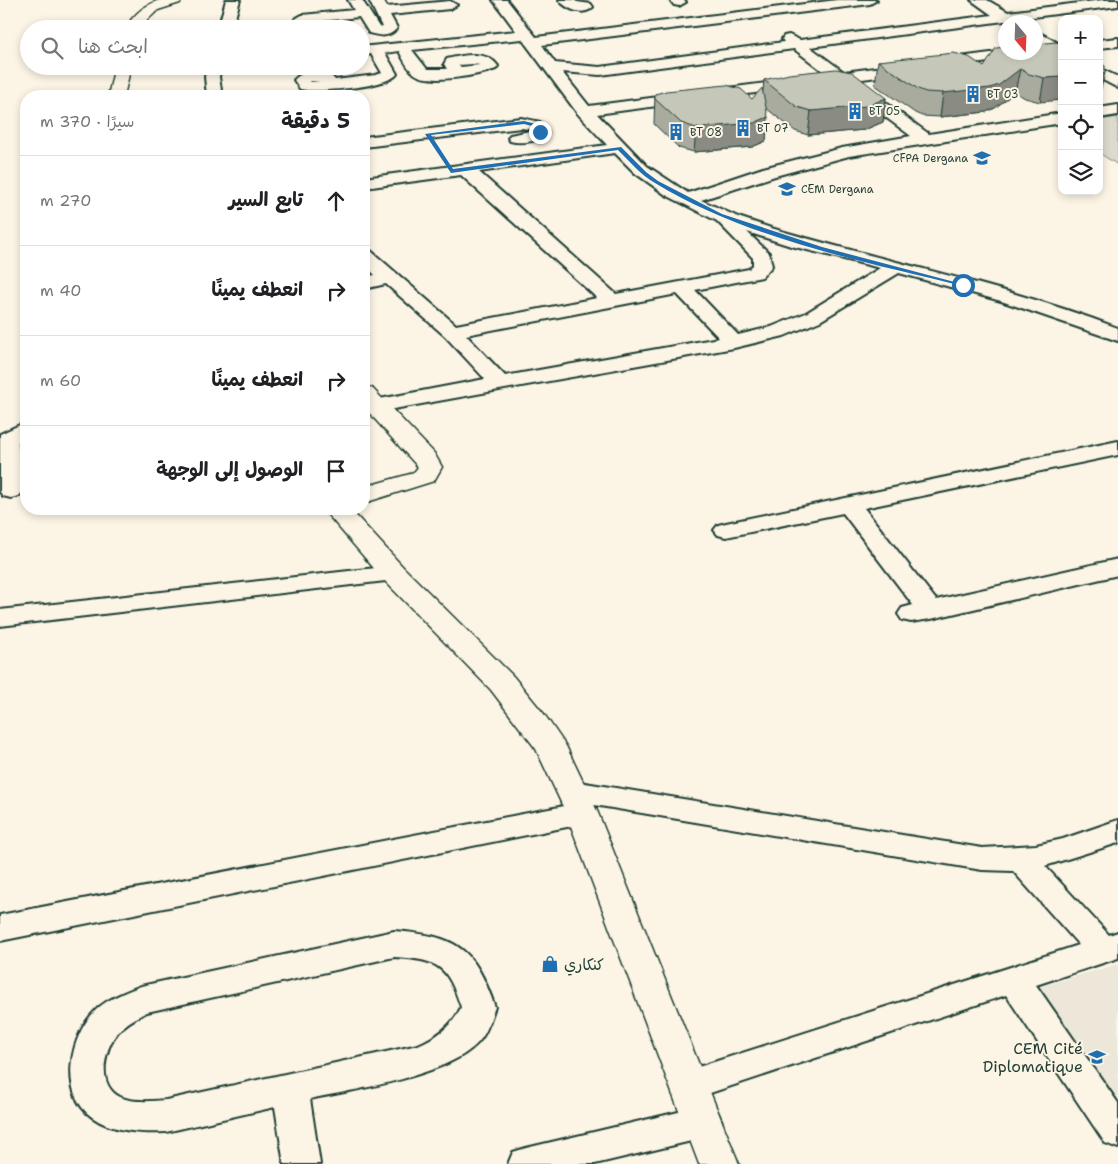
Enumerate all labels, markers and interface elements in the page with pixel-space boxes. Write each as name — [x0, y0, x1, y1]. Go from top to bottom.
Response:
north arrow — [998, 15, 1043, 60]
map controls — [1058, 15, 1103, 195]
button: + — [1058, 15, 1103, 60]
search box — [20, 20, 370, 75]
icon: search — [38, 34, 66, 62]
text: ابحث هنا — [78, 34, 148, 59]
button: − — [1058, 60, 1103, 105]
building icon: BT 03 — [963, 84, 983, 104]
place label: BT 03 — [987, 87, 1019, 102]
building icon: BT 05 — [845, 101, 865, 121]
place label: BT 05 — [869, 104, 900, 119]
button: locate — [1058, 105, 1103, 150]
text: 5 دقيقة — [281, 107, 350, 135]
text: سيرًا · 370 m — [40, 111, 134, 132]
building icon: BT 07 — [733, 118, 753, 138]
route end — [529, 121, 552, 144]
place label: BT 07 — [757, 121, 789, 136]
building icon: BT 08 — [666, 122, 686, 142]
place label: BT 08 — [690, 125, 722, 140]
school or university icon: CFPA Dergana — [972, 148, 992, 168]
button: layers — [1058, 150, 1103, 195]
place label: CFPA Dergana — [893, 151, 968, 166]
school or university icon: CEM Dergana — [777, 179, 797, 199]
place label: CEM Dergana — [801, 182, 874, 197]
text: تابع السير — [229, 187, 303, 212]
icon: ahead — [322, 187, 350, 215]
text: 270 m — [40, 190, 91, 211]
route start — [952, 274, 975, 297]
text: انعطف يمينًا — [212, 277, 303, 302]
icon: right — [322, 277, 350, 305]
text: 40 m — [40, 280, 82, 301]
text: انعطف يمينًا — [212, 367, 303, 392]
icon: right — [322, 367, 350, 395]
text: 60 m — [40, 370, 81, 391]
text: الوصول إلى الوجهة — [156, 457, 303, 482]
icon: arrive — [322, 457, 350, 485]
shop icon: كنكاري — [540, 954, 560, 974]
place label: كنكاري — [564, 954, 604, 976]
place label: CEM Cité Diplomatique — [983, 1038, 1083, 1077]
school or university icon: CEM Cité Diplomatique — [1087, 1047, 1107, 1067]

